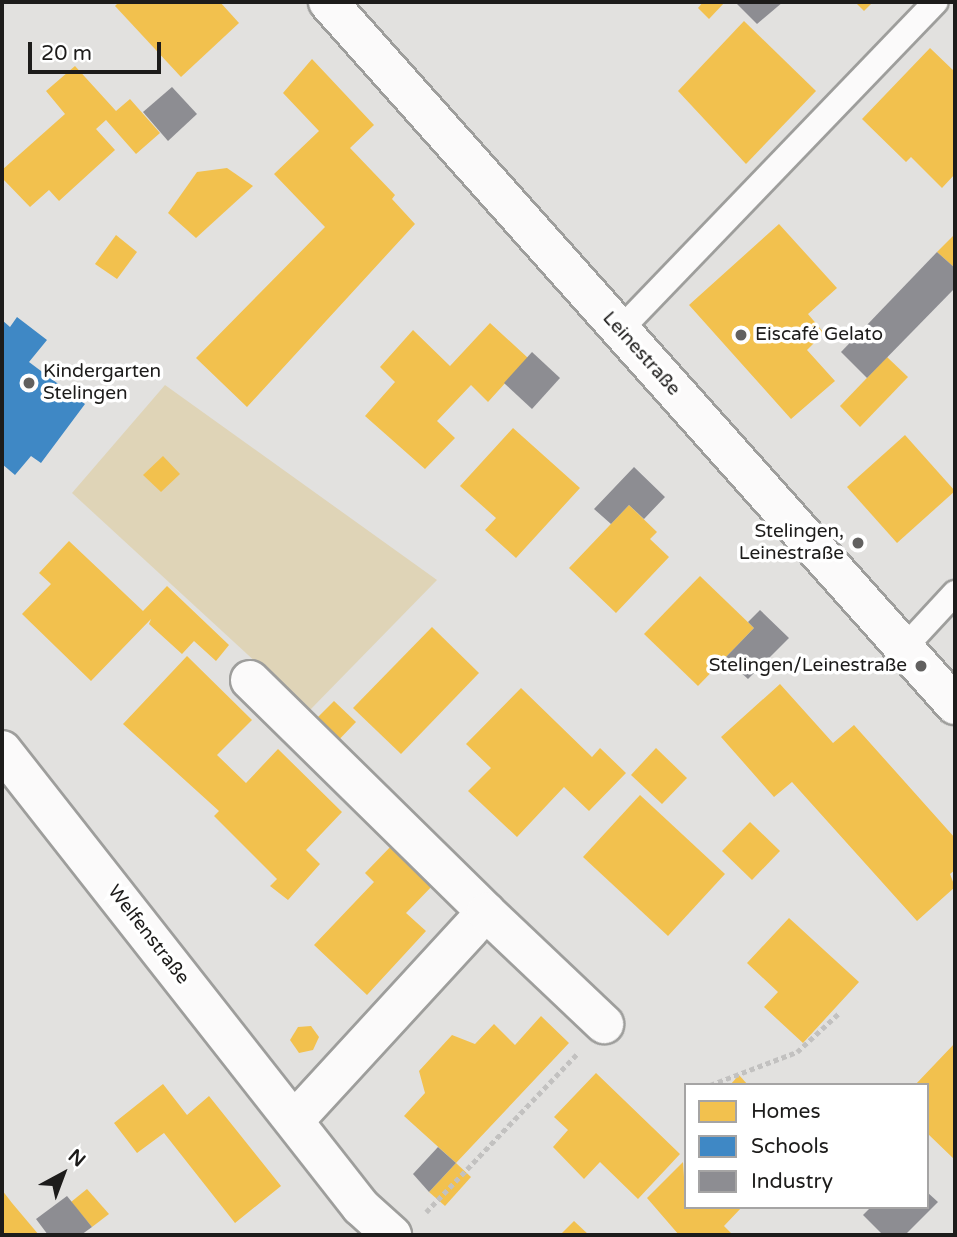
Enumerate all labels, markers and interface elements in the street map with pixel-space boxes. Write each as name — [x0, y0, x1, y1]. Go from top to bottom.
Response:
scale bar — [32, 28, 164, 72]
text: 20 m — [41, 41, 92, 66]
street label: Leinestraße — [597, 307, 685, 401]
place label: Eiscafé Gelato — [755, 324, 883, 346]
marker: Eiscafé Gelato — [733, 327, 749, 343]
place label: Kindergarten Stelingen — [43, 361, 161, 405]
marker: Kindergarten Stelingen — [21, 375, 37, 391]
place label: Stelingen, Leinestraße — [739, 521, 844, 565]
marker: Stelingen, Leinestraße — [850, 535, 866, 551]
place label: Stelingen/Leinestraße — [709, 655, 907, 677]
marker: Stelingen/Leinestraße — [913, 658, 929, 674]
street label: Welfenstraße — [102, 881, 194, 989]
legend — [684, 1083, 929, 1209]
text: Homes — [751, 1099, 821, 1124]
text: Schools — [751, 1134, 829, 1159]
north arrow — [28, 1139, 98, 1209]
text: N — [64, 1145, 90, 1171]
text: Industry — [751, 1169, 833, 1194]

